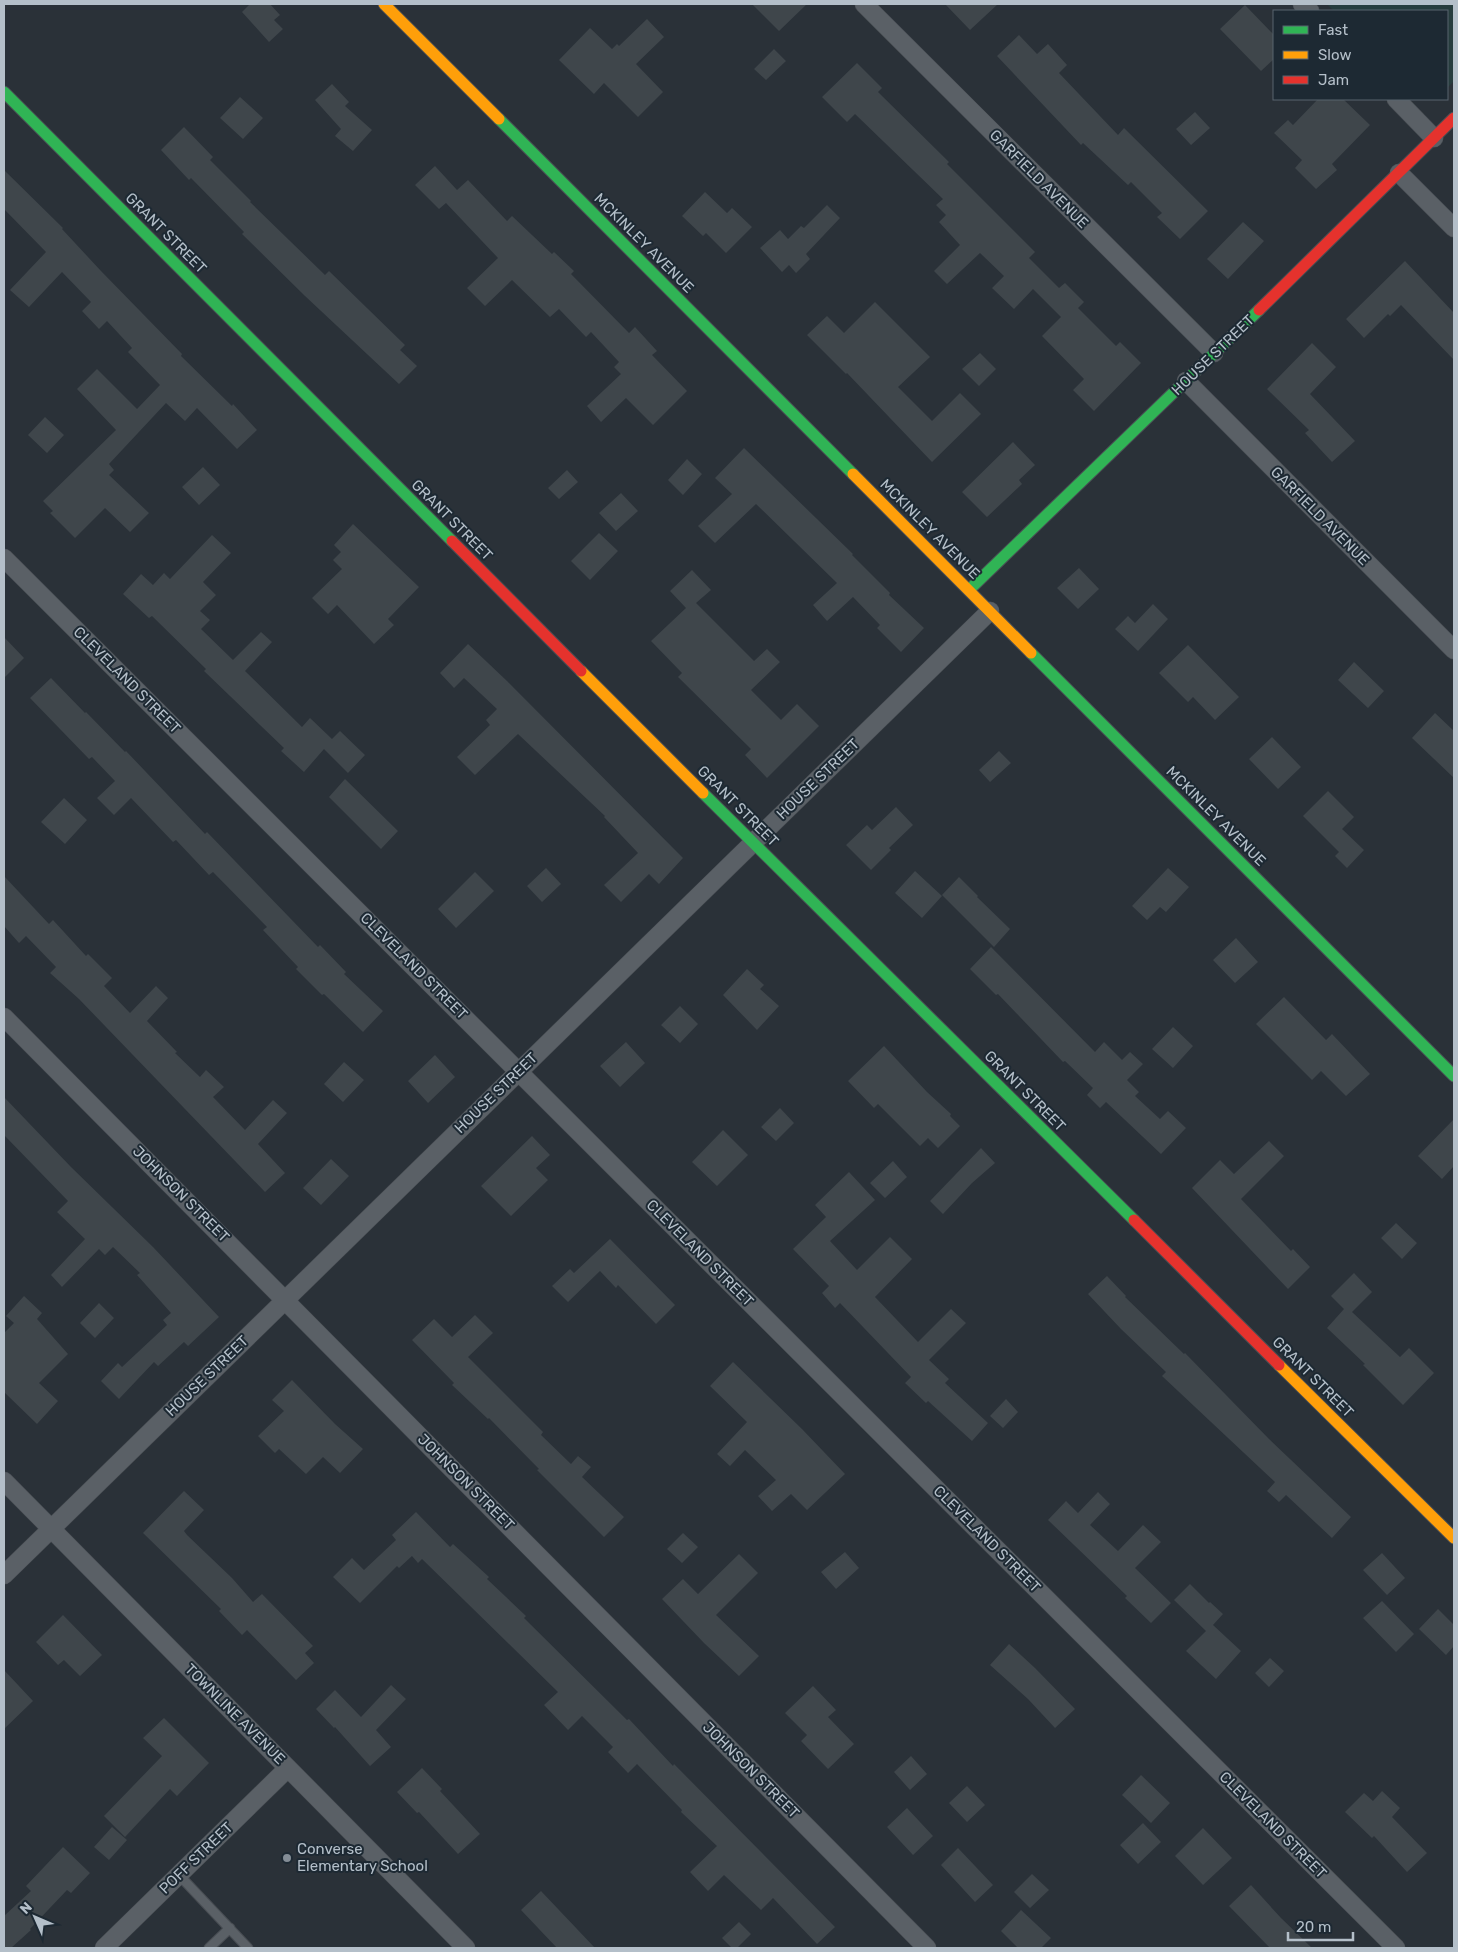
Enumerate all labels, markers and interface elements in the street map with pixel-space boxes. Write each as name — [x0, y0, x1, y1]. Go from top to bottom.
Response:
legend — [1273, 10, 1448, 100]
text: Fast — [1318, 21, 1348, 39]
text: Slow — [1318, 46, 1351, 64]
text: Jam — [1318, 71, 1349, 89]
street label: GARFIELD AVENUE — [986, 126, 1092, 232]
street label: GRANT STREET — [122, 189, 210, 277]
street label: MCKINLEY AVENUE — [590, 189, 698, 297]
street label: HOUSE STREET — [1168, 311, 1258, 399]
street label: GARFIELD AVENUE — [1267, 463, 1373, 569]
street label: MCKINLEY AVENUE — [876, 475, 984, 583]
street label: GRANT STREET — [408, 476, 496, 564]
street label: CLEVELAND STREET — [70, 623, 184, 737]
street label: HOUSE STREET — [773, 735, 863, 823]
street label: GRANT STREET — [694, 762, 782, 850]
street label: MCKINLEY AVENUE — [1162, 762, 1270, 870]
street label: CLEVELAND STREET — [357, 909, 471, 1023]
street label: GRANT STREET — [981, 1047, 1069, 1135]
street label: HOUSE STREET — [451, 1049, 541, 1137]
street label: JOHNSON STREET — [129, 1142, 233, 1246]
street label: CLEVELAND STREET — [643, 1196, 757, 1310]
street label: HOUSE STREET — [162, 1332, 252, 1420]
street label: GRANT STREET — [1269, 1333, 1357, 1421]
street label: JOHNSON STREET — [414, 1430, 518, 1534]
street label: CLEVELAND STREET — [930, 1482, 1044, 1596]
street label: TOWNLINE AVENUE — [181, 1660, 289, 1768]
street label: JOHNSON STREET — [699, 1718, 803, 1822]
street label: CLEVELAND STREET — [1216, 1768, 1330, 1882]
street label: POFF STREET — [155, 1818, 237, 1898]
place label: Converse Elementary School — [297, 1840, 428, 1875]
marker: Converse Elementary School — [281, 1852, 293, 1864]
north arrow — [10, 1892, 60, 1942]
text: N — [17, 1899, 36, 1918]
scale bar — [1288, 1910, 1353, 1942]
text: 20 m — [1296, 1918, 1331, 1936]

